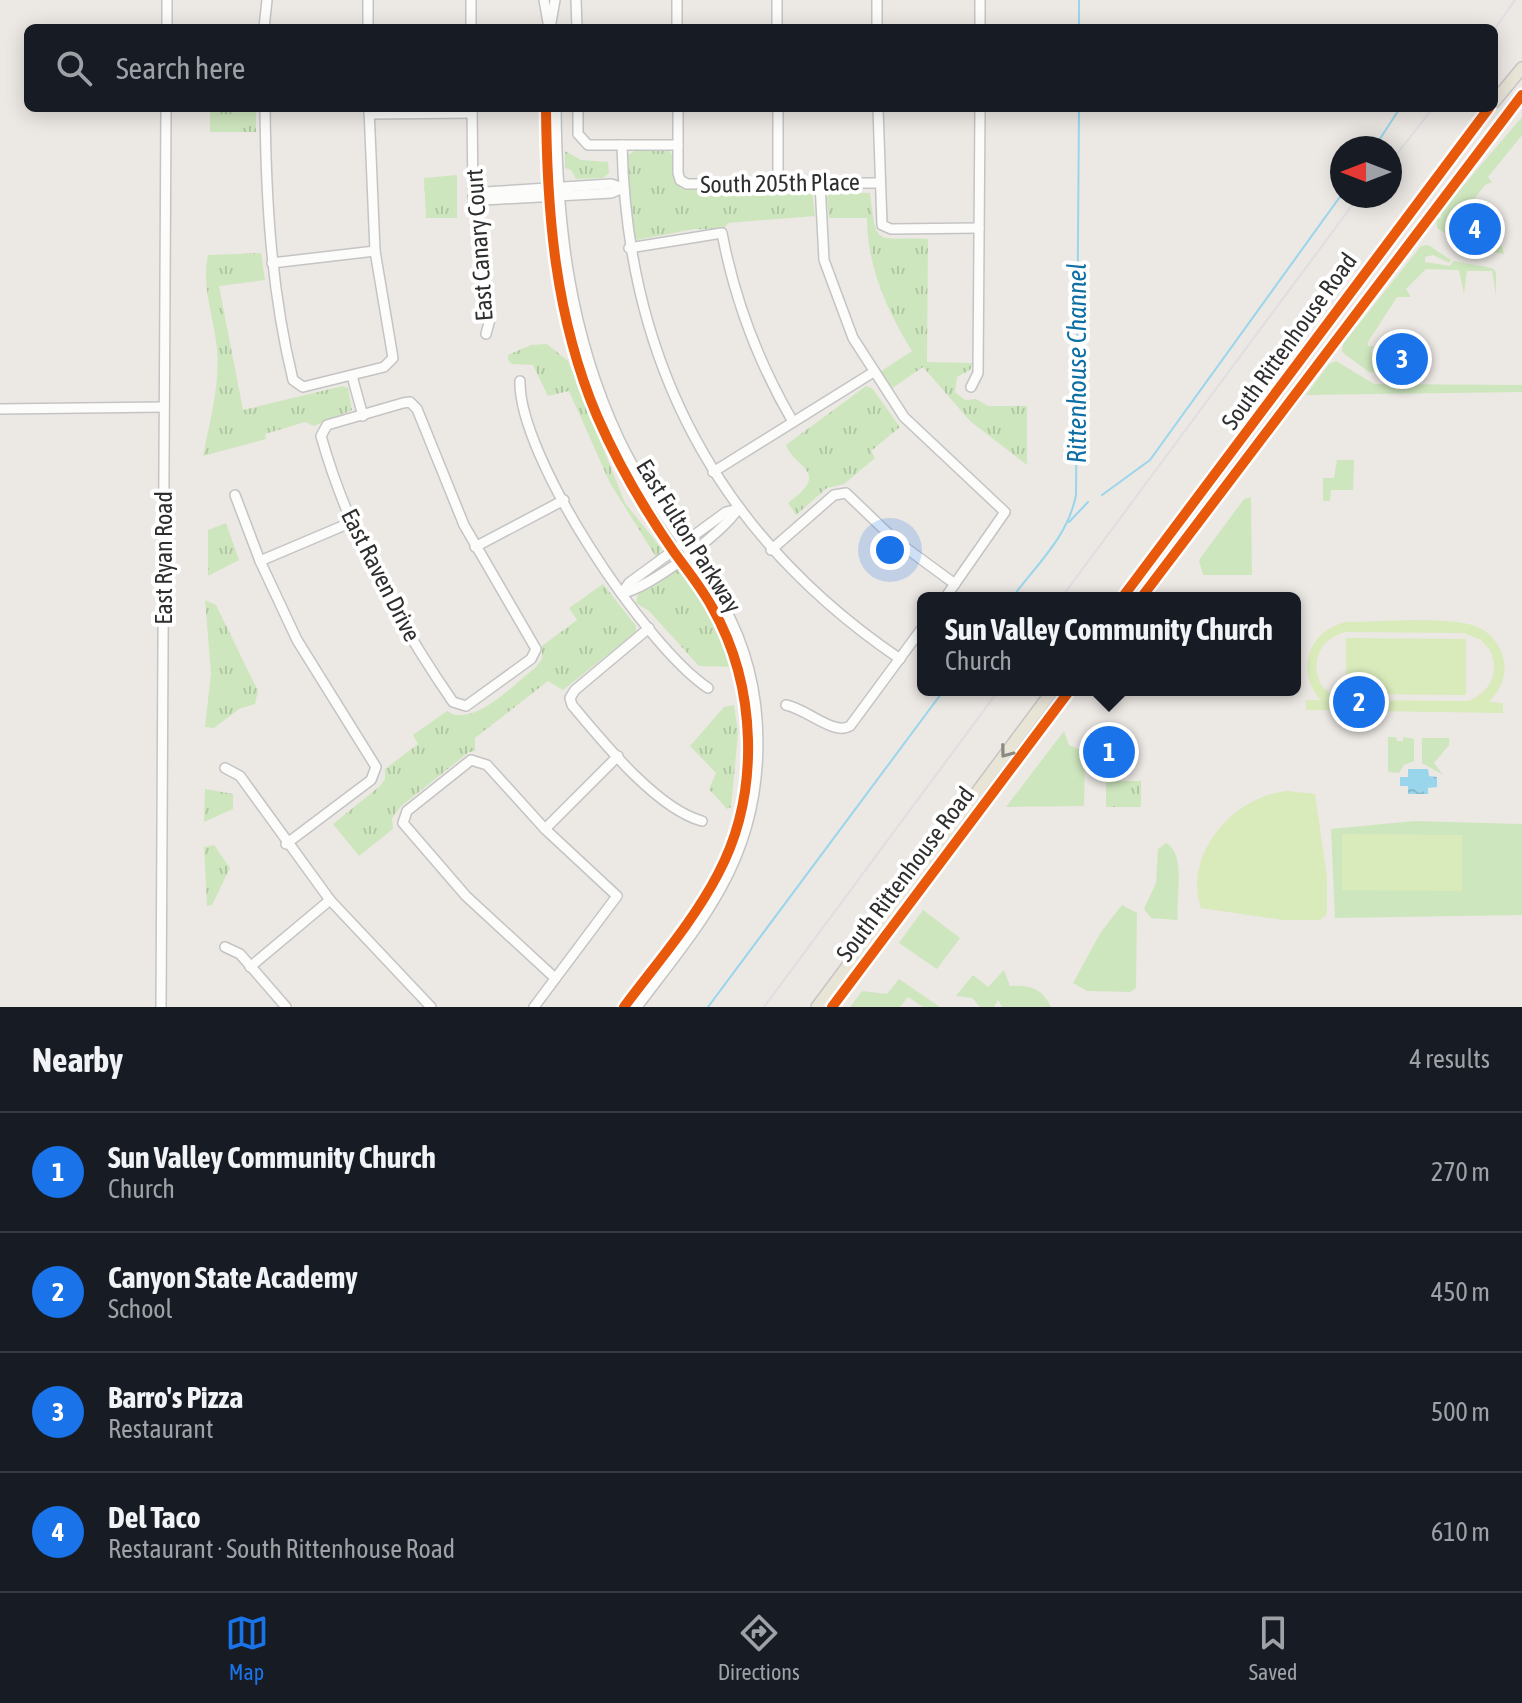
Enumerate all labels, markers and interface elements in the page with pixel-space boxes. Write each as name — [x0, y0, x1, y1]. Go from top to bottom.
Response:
search box — [24, 24, 1498, 112]
icon: search — [52, 46, 96, 90]
text: Search here — [116, 51, 245, 85]
north arrow — [1330, 136, 1402, 208]
street label: East Canary Court — [460, 168, 498, 322]
street label: South 205th Place — [700, 168, 860, 198]
pin: 4 — [1449, 199, 1501, 259]
street label: South Rittenhouse Road — [1216, 248, 1362, 434]
water label: Rittenhouse Channel — [1062, 263, 1092, 463]
pin: 3 — [1376, 329, 1428, 389]
street label: East Fulton Parkway — [631, 454, 747, 618]
street label: East Ryan Road — [150, 491, 177, 625]
street label: East Raven Drive — [336, 504, 426, 646]
your location — [870, 530, 910, 570]
popup — [917, 592, 1301, 696]
text: Sun Valley Community Church — [945, 612, 1273, 646]
text: Church — [945, 646, 1012, 676]
pin: 2 — [1333, 672, 1385, 732]
pin: 1 — [1083, 722, 1135, 782]
one-way arrow — [1001, 744, 1016, 758]
street label: South Rittenhouse Road — [831, 781, 979, 967]
text: Nearby — [32, 1040, 123, 1079]
text: 4 results — [1409, 1044, 1490, 1074]
text: Sun Valley Community Church — [108, 1140, 436, 1174]
text: 1 — [52, 1157, 64, 1187]
text: 270 m — [1431, 1157, 1490, 1187]
text: Church — [108, 1174, 175, 1204]
text: Canyon State Academy — [108, 1260, 358, 1294]
text: 2 — [52, 1277, 64, 1307]
text: 450 m — [1431, 1277, 1490, 1307]
text: School — [108, 1294, 172, 1324]
text: Barro's Pizza — [108, 1380, 243, 1414]
text: 3 — [52, 1397, 64, 1427]
text: 500 m — [1431, 1397, 1490, 1427]
text: Restaurant — [108, 1414, 213, 1444]
text: Del Taco — [108, 1500, 201, 1534]
text: 4 — [52, 1517, 64, 1547]
text: 610 m — [1431, 1517, 1490, 1547]
text: Restaurant · South Rittenhouse Road — [108, 1534, 455, 1564]
tab: Map — [225, 1611, 269, 1685]
tab: Directions — [718, 1611, 800, 1685]
tab: Saved — [1249, 1611, 1297, 1685]

